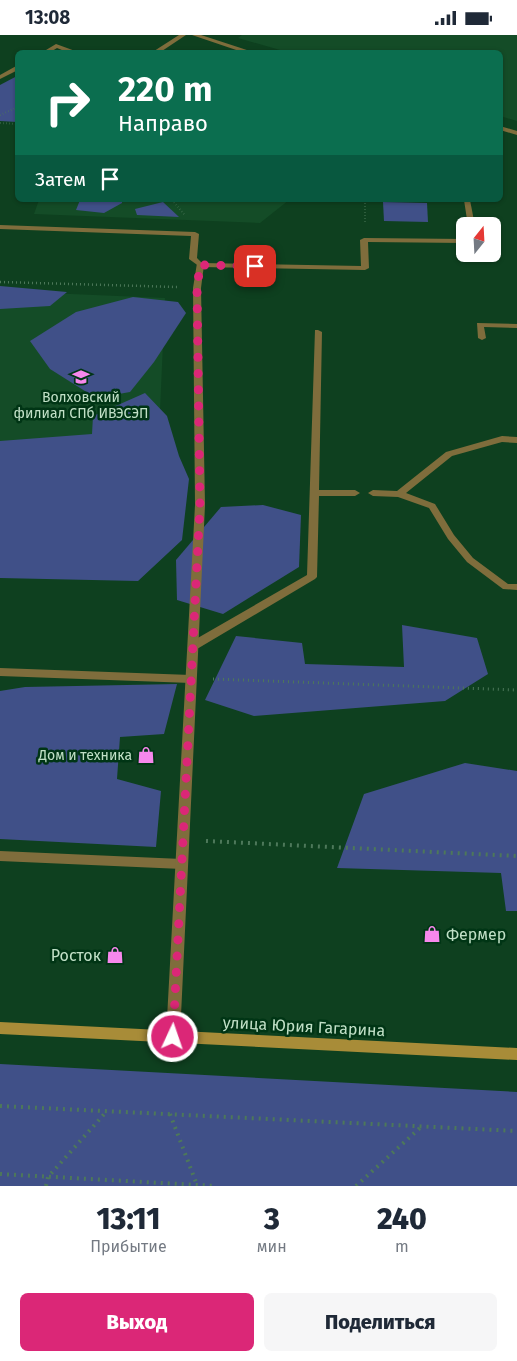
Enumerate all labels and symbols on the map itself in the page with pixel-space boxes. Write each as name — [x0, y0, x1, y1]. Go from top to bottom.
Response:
north arrow — [456, 217, 501, 263]
pin — [234, 245, 276, 287]
school or university icon: Волховский филиал СПб ИВЭСЭП — [71, 367, 91, 387]
place label: Волховский филиал СПб ИВЭСЭП — [14, 389, 148, 422]
shop icon: Дом и техника — [136, 745, 156, 765]
place label: Дом и техника — [37, 747, 132, 764]
shop icon: Фермер — [422, 924, 442, 944]
place label: Фермер — [446, 925, 506, 944]
shop icon: Росток — [105, 945, 125, 965]
place label: Росток — [51, 946, 102, 965]
position arrow — [146, 1010, 198, 1062]
street label: улица Юрия Гагарина — [222, 1013, 386, 1040]

